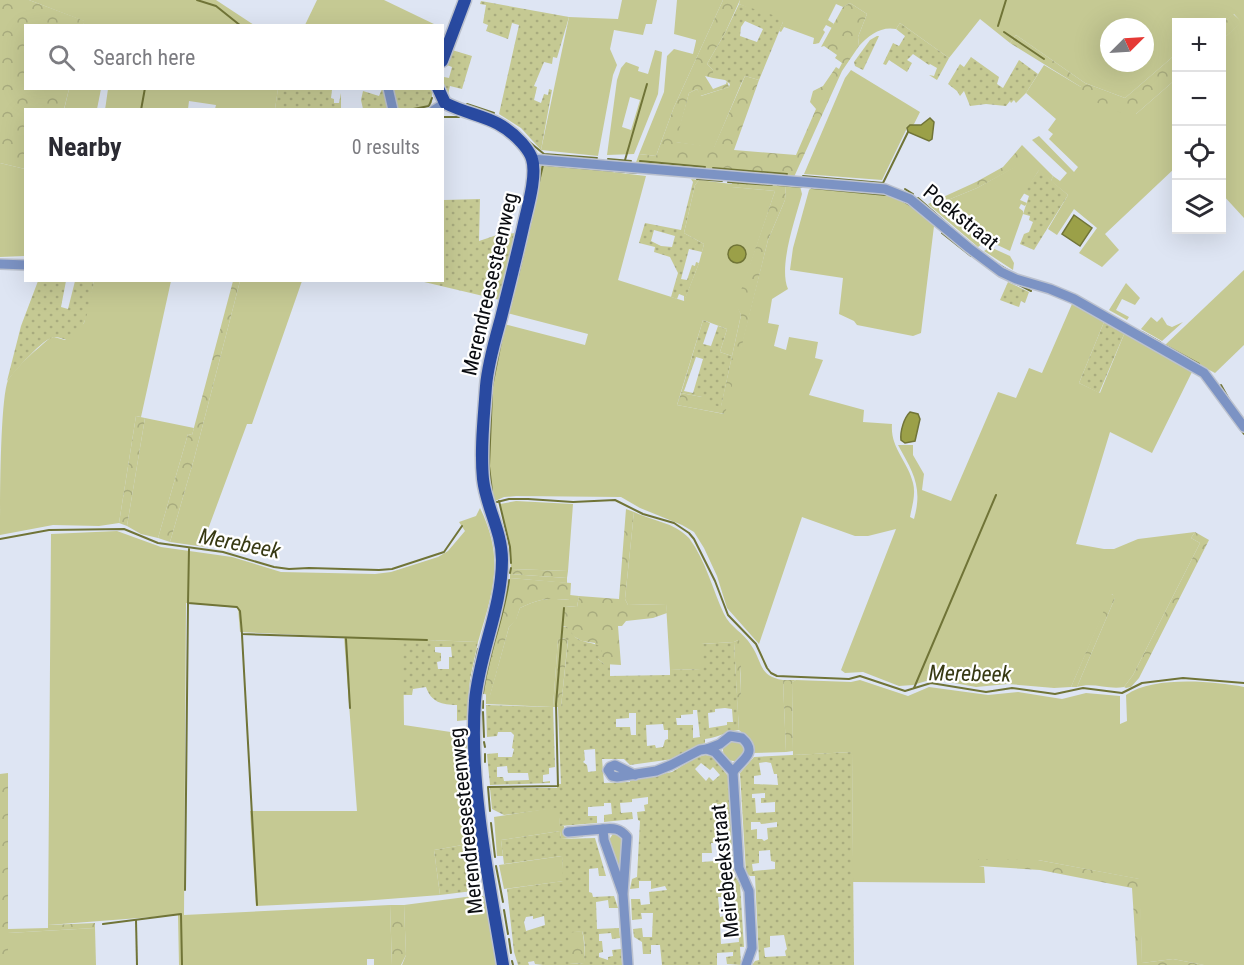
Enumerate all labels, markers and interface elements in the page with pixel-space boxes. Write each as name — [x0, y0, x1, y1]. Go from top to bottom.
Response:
north arrow — [1100, 18, 1154, 72]
map controls — [1172, 18, 1226, 234]
button: + — [1172, 18, 1226, 72]
search box — [24, 24, 444, 90]
icon: search — [45, 41, 78, 74]
text: Search here — [93, 45, 195, 70]
button: − — [1172, 72, 1226, 126]
button: locate — [1172, 126, 1226, 180]
text: Nearby — [48, 132, 122, 162]
text: 0 results — [352, 135, 420, 159]
street label: Poekstraat — [919, 180, 1003, 254]
button: layers — [1172, 180, 1226, 234]
street label: Merendreesesteenweg — [457, 190, 523, 378]
water label: Merebeek — [197, 523, 283, 564]
water label: Merebeek — [928, 660, 1012, 687]
street label: Merendreesesteenweg — [444, 727, 488, 915]
street label: Meirebeekstraat — [706, 803, 744, 939]

